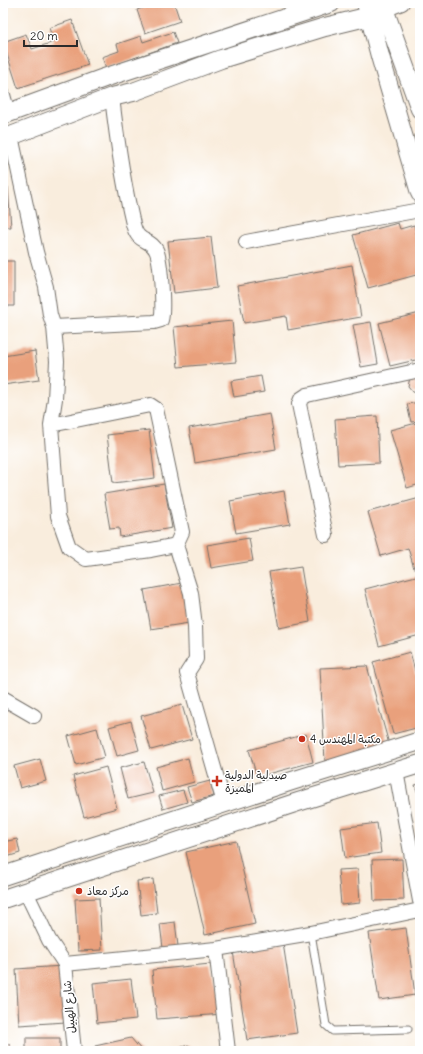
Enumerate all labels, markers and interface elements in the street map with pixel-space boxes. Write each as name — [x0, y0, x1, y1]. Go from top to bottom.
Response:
scale bar — [24, 22, 77, 48]
text: 20 m — [30, 28, 58, 43]
place label: مكتبة المهندس 4 — [310, 732, 381, 747]
marker: مكتبة المهندس 4 — [297, 734, 307, 744]
place label: صيدلية الدولية المميزة — [225, 768, 287, 795]
marker: صيدلية الدولية المميزة — [212, 776, 222, 786]
place label: مركز معاذ — [87, 884, 129, 898]
marker: مركز معاذ — [74, 886, 84, 896]
street label: شارع الهبيل — [60, 980, 80, 1034]

